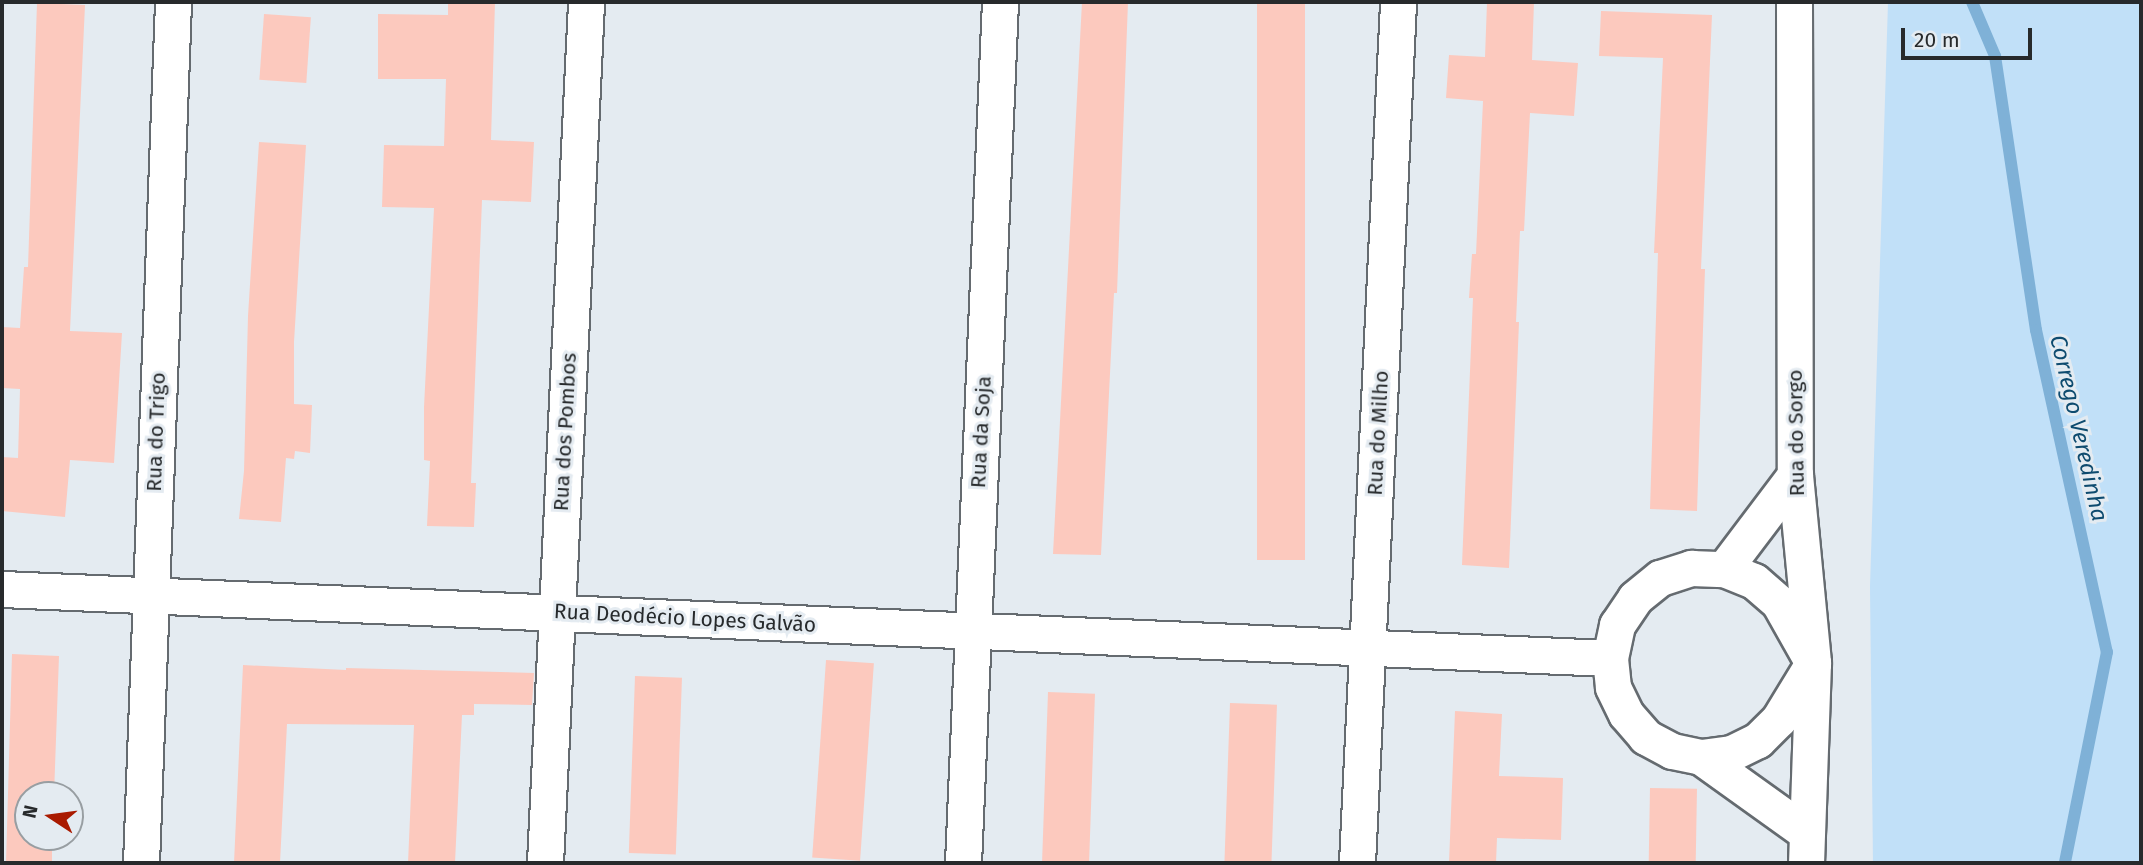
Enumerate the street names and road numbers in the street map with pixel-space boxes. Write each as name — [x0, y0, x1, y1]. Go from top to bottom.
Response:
street label: Rua dos Pombos — [548, 352, 582, 512]
street label: Rua do Sorgo — [1782, 369, 1810, 497]
street label: Rua do Milho — [1362, 370, 1394, 496]
street label: Rua do Trigo — [141, 372, 171, 492]
street label: Rua da Soja — [965, 375, 997, 489]
street label: Rua Deodécio Lopes Galvão — [553, 599, 817, 637]

